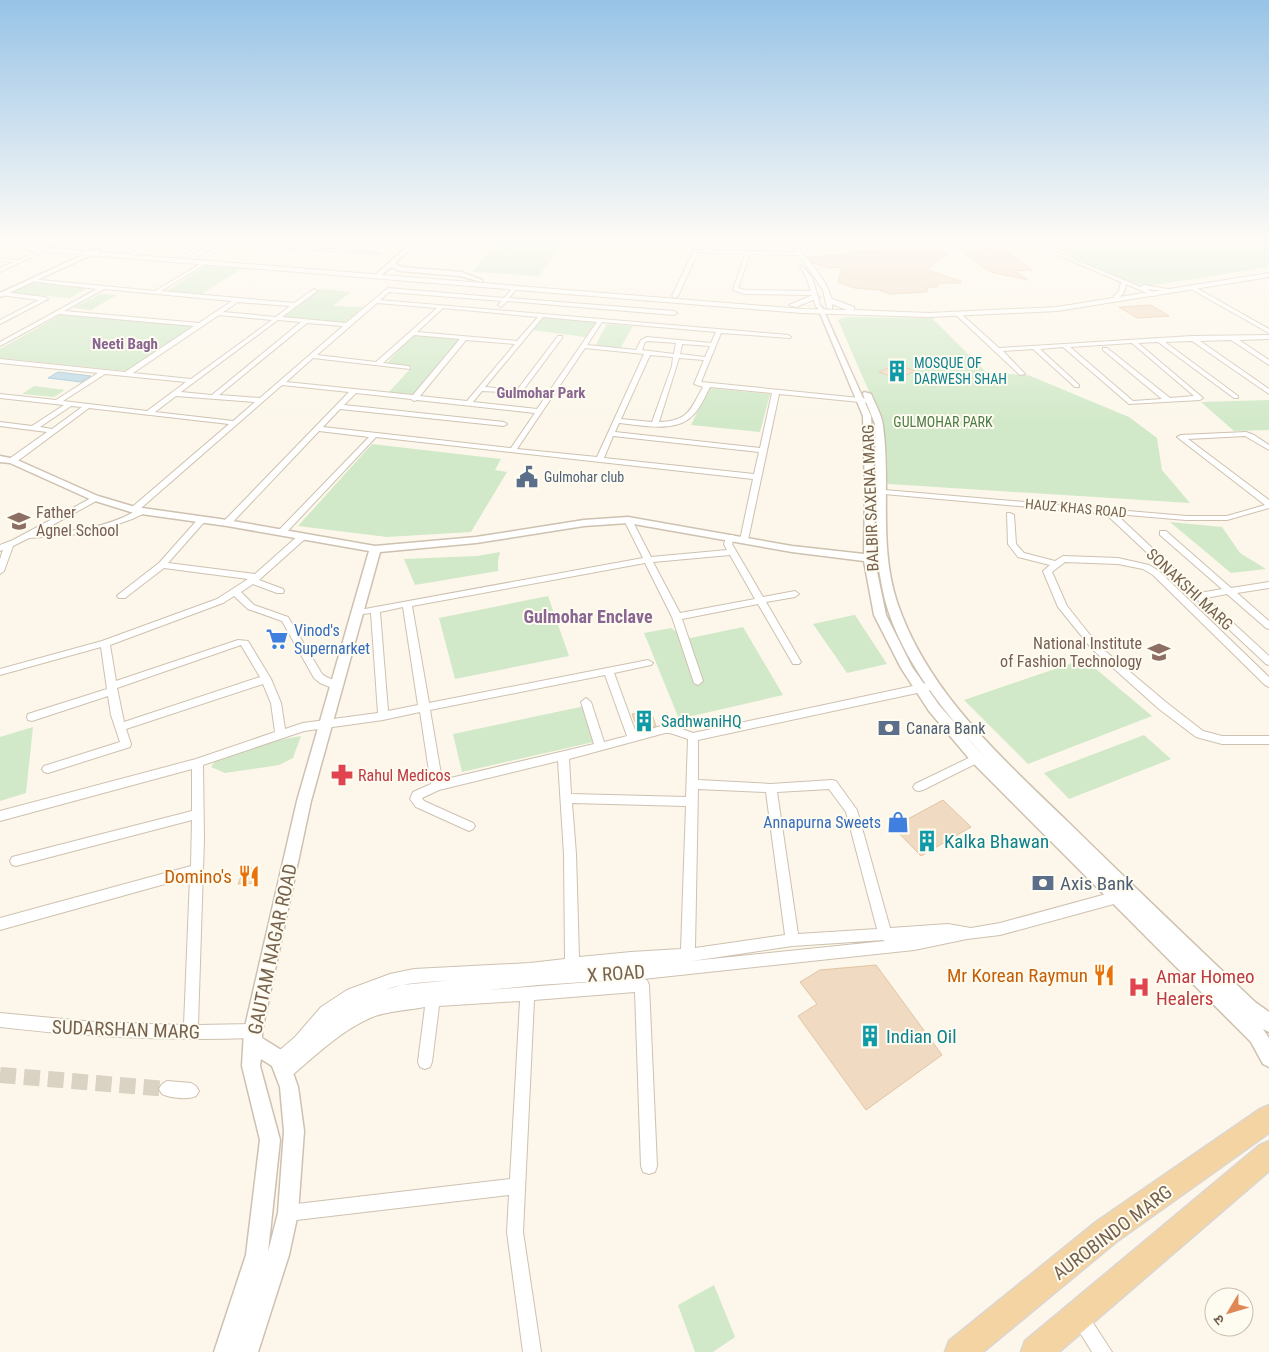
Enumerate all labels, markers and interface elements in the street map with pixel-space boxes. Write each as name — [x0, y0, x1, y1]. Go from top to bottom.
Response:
district label: Neeti Bagh — [92, 335, 158, 353]
place label: MOSQUE OF DARWESH SHAH — [914, 355, 1007, 387]
building icon: MOSQUE OF DARWESH SHAH — [884, 358, 910, 384]
district label: Gulmohar Park — [496, 384, 586, 402]
park label: GULMOHAR PARK — [893, 414, 993, 430]
street label: BALBIR SAXENA MARG — [858, 424, 883, 572]
public building icon: Gulmohar club — [514, 464, 540, 490]
place label: Gulmohar club — [544, 469, 624, 485]
street label: HAUZ KHAS ROAD — [1025, 496, 1127, 520]
place label: Father Agnel School — [36, 503, 119, 540]
school or university icon: Father Agnel School — [6, 508, 32, 534]
street label: SONAKSHI MARG — [1143, 544, 1237, 634]
district label: Gulmohar Enclave — [523, 606, 653, 627]
place label: Vinod's Supernarket — [294, 621, 370, 658]
supermarket icon: Vinod's Supernarket — [264, 626, 290, 652]
place label: National Institute of Fashion Technology — [1000, 634, 1142, 671]
school or university icon: National Institute of Fashion Technology — [1146, 639, 1172, 665]
building icon: SadhwaniHQ — [631, 708, 657, 734]
place label: SadhwaniHQ — [661, 712, 742, 731]
bank icon: Canara Bank — [876, 715, 902, 741]
place label: Canara Bank — [906, 719, 986, 738]
pharmacy icon: Rahul Medicos — [329, 762, 355, 788]
place label: Rahul Medicos — [358, 766, 451, 785]
shop icon: Annapurna Sweets — [885, 809, 911, 835]
place label: Annapurna Sweets — [763, 813, 881, 832]
building icon: Kalka Bhawan — [914, 828, 940, 854]
place label: Kalka Bhawan — [944, 830, 1049, 853]
street label: GAUTAM NAGAR ROAD — [243, 862, 302, 1037]
restaurant icon: Domino's — [236, 863, 262, 889]
place label: Domino's — [164, 865, 232, 888]
bank icon: Axis Bank — [1030, 870, 1056, 896]
place label: Axis Bank — [1060, 872, 1134, 895]
street label: X ROAD — [586, 960, 646, 987]
restaurant icon: Mr Korean Raymun — [1091, 962, 1117, 988]
place label: Mr Korean Raymun — [947, 964, 1088, 987]
place label: Amar Homeo Healers — [1156, 965, 1255, 1010]
hospital icon: Amar Homeo Healers — [1126, 974, 1152, 1000]
street label: SUDARSHAN MARG — [52, 1015, 200, 1044]
building icon: Indian Oil — [857, 1023, 883, 1049]
place label: Indian Oil — [886, 1025, 957, 1048]
street label: AUROBINDO MARG — [1048, 1180, 1176, 1285]
north arrow — [1204, 1287, 1254, 1337]
text: उ — [1209, 1311, 1228, 1328]

